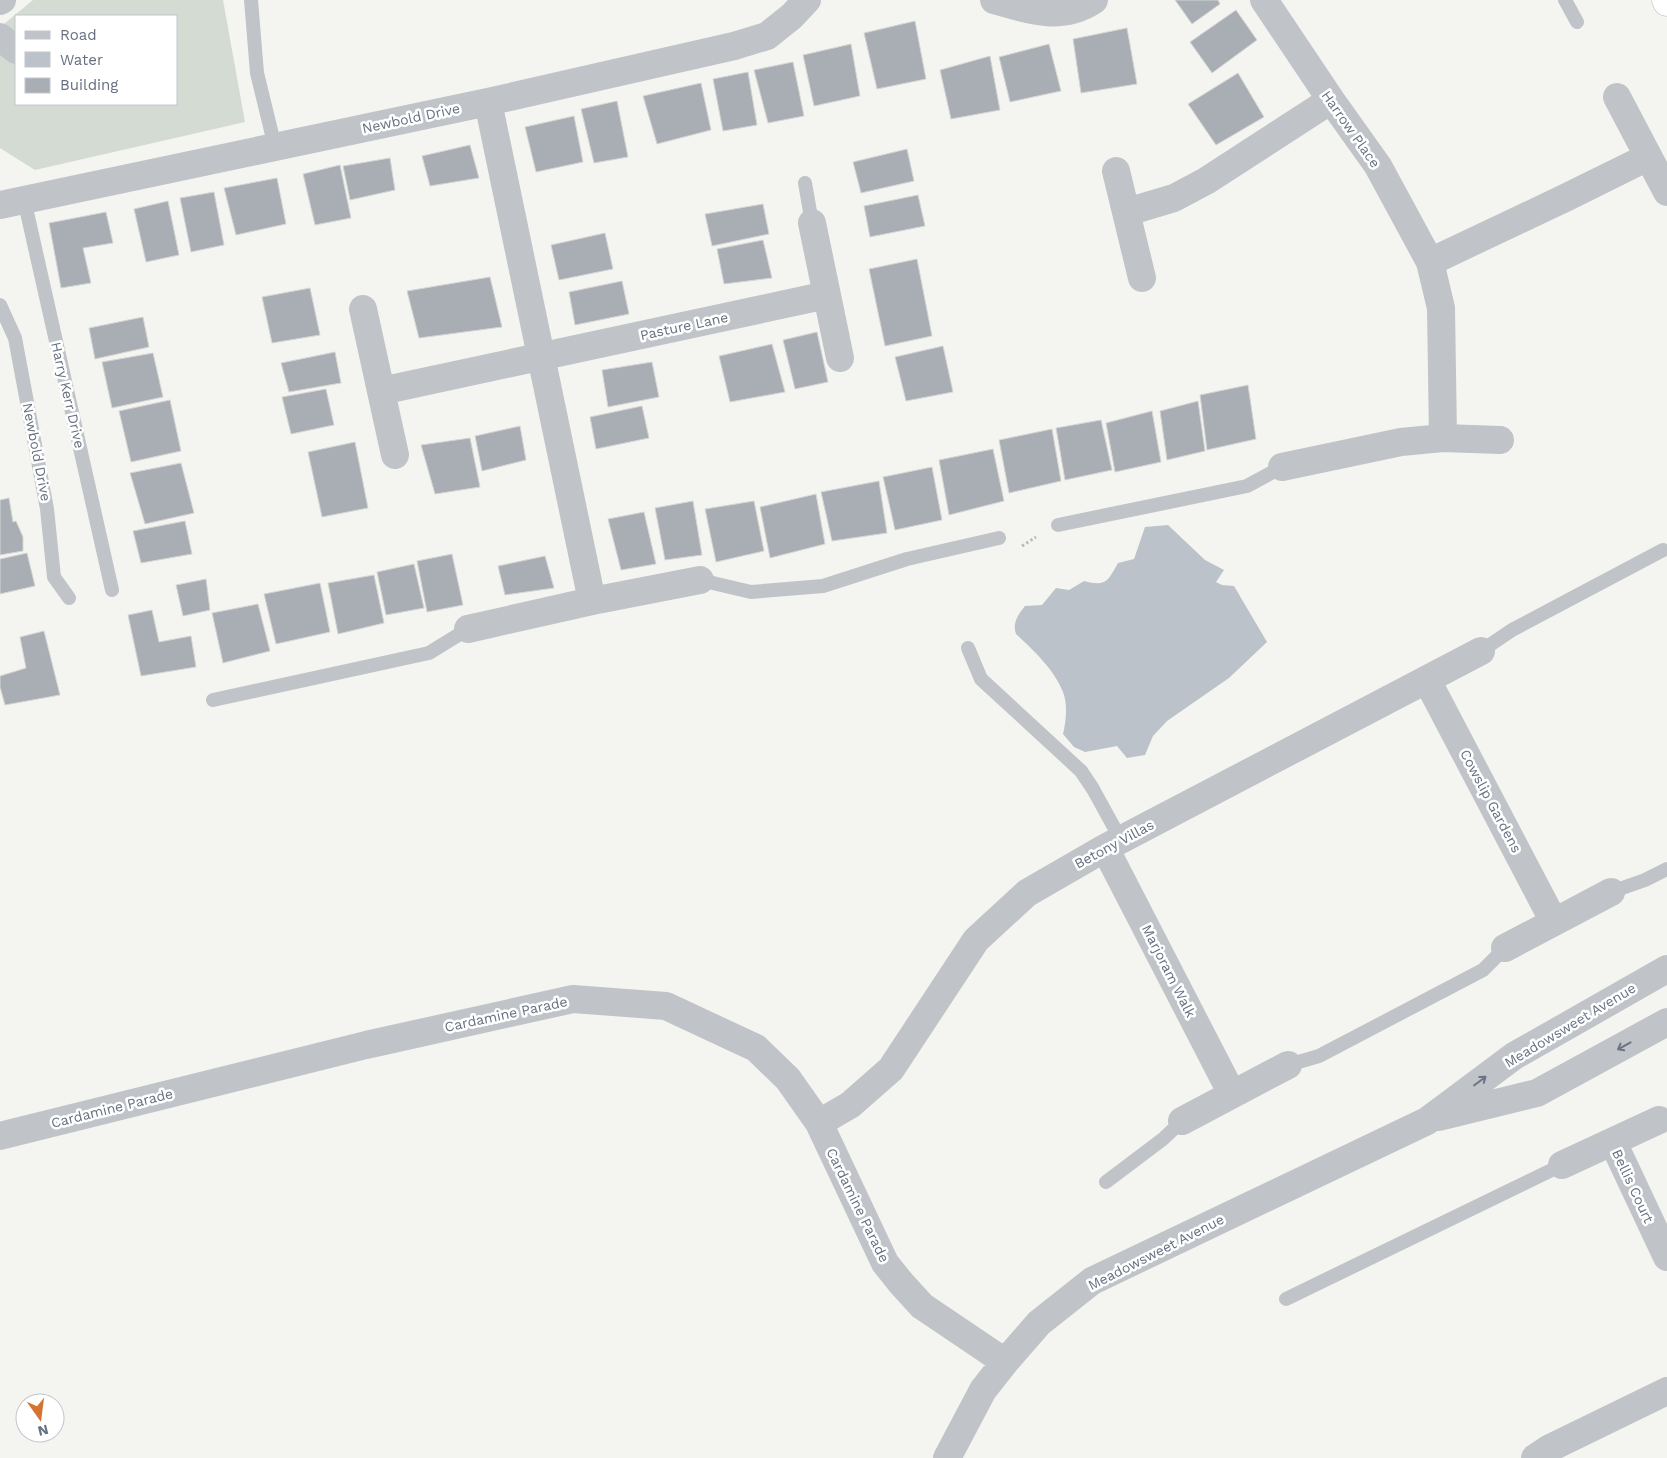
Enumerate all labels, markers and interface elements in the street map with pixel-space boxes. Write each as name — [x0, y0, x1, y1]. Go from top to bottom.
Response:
legend — [15, 15, 178, 105]
text: Road — [60, 26, 97, 44]
text: Water — [60, 51, 103, 69]
text: Building — [60, 76, 118, 94]
street label: Harrow Place — [1319, 87, 1383, 171]
street label: Newbold Drive — [361, 100, 461, 136]
street label: Pasture Lane — [638, 309, 730, 343]
street label: Harry Kerr Drive — [48, 340, 88, 450]
street label: Newbold Drive — [20, 402, 54, 502]
street label: Cowslip Gardens — [1457, 747, 1525, 855]
street label: Betony Villas — [1072, 816, 1156, 872]
street label: Marjoram Walk — [1139, 922, 1199, 1020]
street label: Meadowsweet Avenue — [1501, 979, 1639, 1071]
street label: Cardamine Parade — [443, 993, 569, 1035]
one-way arrow — [1617, 1042, 1632, 1051]
one-way arrow — [1473, 1076, 1486, 1087]
street label: Cardamine Parade — [49, 1085, 175, 1131]
street label: Cardamine Parade — [823, 1145, 893, 1265]
street label: Bellis Court — [1609, 1147, 1657, 1226]
street label: Meadowsweet Avenue — [1085, 1211, 1227, 1293]
north arrow — [15, 1393, 65, 1443]
text: N — [36, 1422, 50, 1440]

